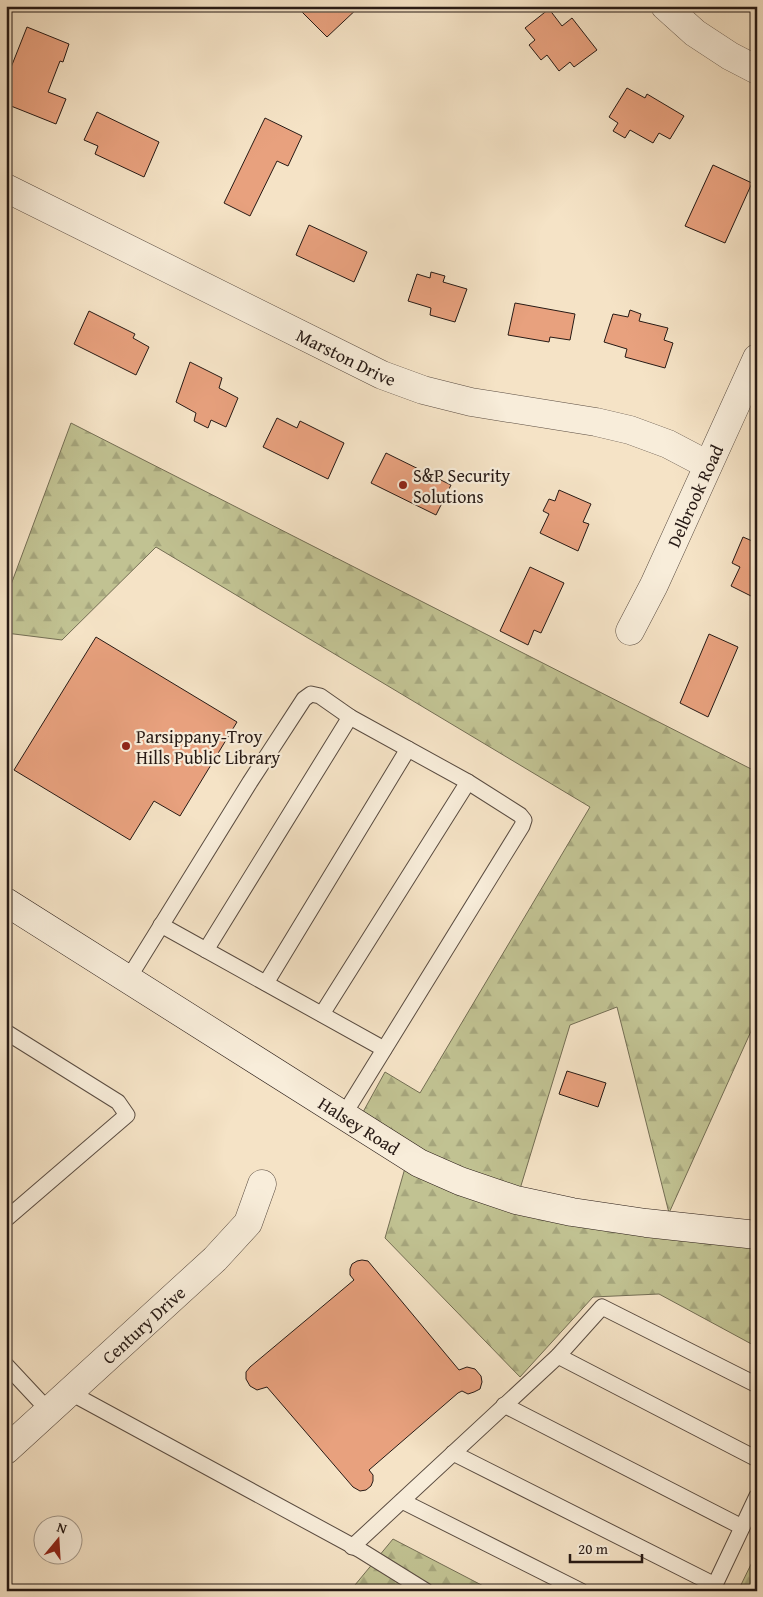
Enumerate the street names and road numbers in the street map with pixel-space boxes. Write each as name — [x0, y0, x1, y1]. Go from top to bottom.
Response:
street label: Marston Drive — [292, 321, 400, 392]
street label: Delbrook Road — [659, 440, 730, 551]
street label: Halsey Road — [313, 1089, 406, 1161]
street label: Century Drive — [95, 1279, 191, 1370]

